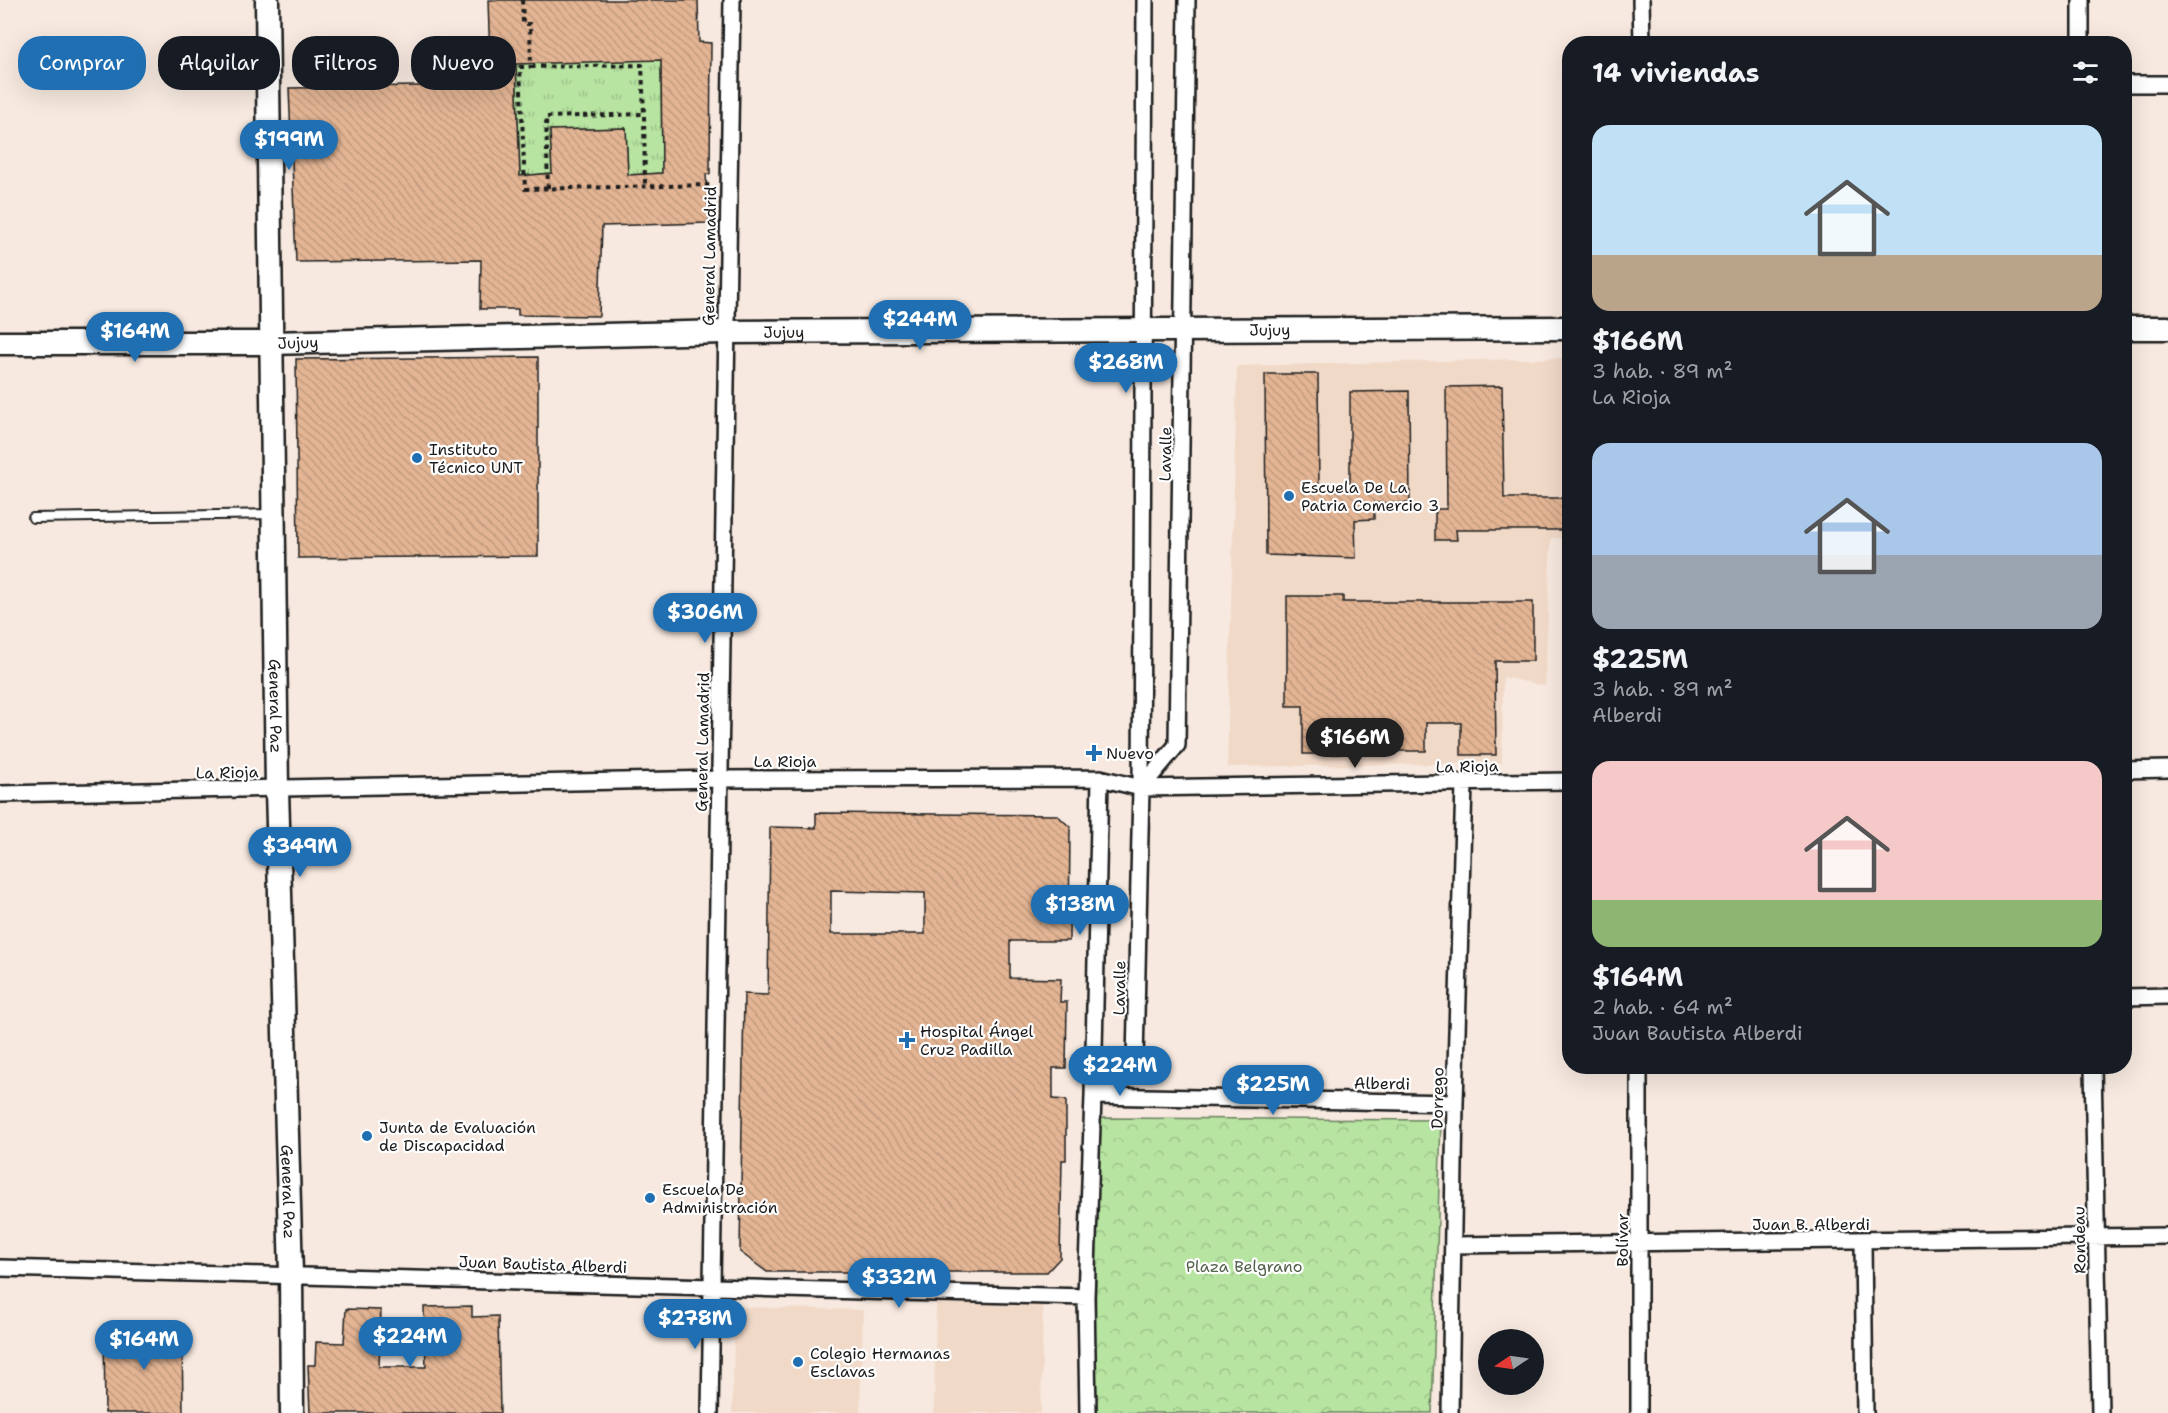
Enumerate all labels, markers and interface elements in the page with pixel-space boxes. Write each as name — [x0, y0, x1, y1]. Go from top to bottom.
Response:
chip: Comprar — [18, 36, 146, 90]
chip: Alquilar — [158, 36, 280, 90]
chip: Filtros — [292, 36, 399, 90]
chip: Nuevo — [411, 36, 516, 90]
text: 14 viviendas — [1592, 55, 1760, 90]
icon: filters — [2069, 56, 2102, 89]
pin: $199M — [247, 120, 331, 171]
text: $199M — [254, 126, 324, 152]
icon: home — [1793, 164, 1901, 272]
street label: General Lamadrid — [698, 186, 721, 326]
pin: $244M — [878, 300, 962, 351]
text: $244M — [883, 306, 957, 332]
pin: $164M — [93, 312, 177, 363]
text: $164M — [100, 318, 170, 344]
street label: Jujuy — [1249, 319, 1291, 341]
street label: Jujuy — [763, 322, 805, 343]
text: $166M — [1592, 323, 1683, 358]
street label: Jujuy — [277, 332, 319, 354]
pin: $268M — [1084, 343, 1168, 394]
text: $268M — [1088, 349, 1164, 375]
text: 3 hab. · 89 m² — [1592, 358, 1733, 384]
text: La Rioja — [1592, 384, 1671, 410]
street label: Lavalle — [1155, 427, 1176, 481]
place label: Instituto Técnico UNT — [429, 439, 523, 478]
marker: Instituto Técnico UNT — [410, 451, 424, 465]
place label: Escuela De La Patria Comercio 3 — [1301, 477, 1439, 516]
icon: home — [1793, 482, 1901, 590]
marker: Escuela De La Patria Comercio 3 — [1282, 489, 1296, 503]
pin: $306M — [663, 593, 747, 644]
text: $306M — [667, 599, 743, 625]
text: $225M — [1592, 641, 1688, 676]
street label: General Paz — [264, 659, 287, 753]
street label: General Lamadrid — [691, 672, 714, 812]
text: 3 hab. · 89 m² — [1592, 676, 1733, 702]
text: Alberdi — [1592, 702, 1662, 728]
pin: $166M — [1313, 718, 1397, 769]
text: $166M — [1320, 724, 1390, 750]
place label: Nuevo — [1106, 743, 1154, 764]
marker: Nuevo — [1087, 746, 1101, 760]
street label: La Rioja — [754, 751, 817, 772]
street label: La Rioja — [1435, 755, 1499, 778]
street label: La Rioja — [195, 761, 259, 784]
icon: home — [1793, 800, 1901, 908]
pin: $349M — [258, 827, 342, 878]
text: $349M — [262, 833, 338, 859]
pin: $138M — [1038, 885, 1122, 936]
text: $138M — [1045, 891, 1115, 917]
text: $164M — [1592, 959, 1683, 994]
street label: Lavalle — [1109, 961, 1130, 1015]
text: 2 hab. · 64 m² — [1592, 994, 1733, 1020]
text: Juan Bautista Alberdi — [1592, 1020, 1803, 1046]
place label: Hospital Ángel Cruz Padilla — [920, 1021, 1034, 1060]
marker: Hospital Ángel Cruz Padilla — [898, 1031, 916, 1049]
pin: $224M — [1078, 1046, 1162, 1097]
text: $224M — [1083, 1052, 1157, 1078]
pin: $225M — [1231, 1065, 1315, 1116]
street label: Dorrego — [1426, 1067, 1449, 1129]
text: $225M — [1236, 1071, 1310, 1097]
street label: Alberdi — [1354, 1073, 1410, 1094]
place label: Junta de Evaluación de Discapacidad — [379, 1117, 536, 1156]
marker: Junta de Evaluación de Discapacidad — [360, 1129, 374, 1143]
street label: General Paz — [276, 1144, 300, 1239]
place label: Escuela De Administración — [662, 1179, 778, 1218]
marker: Escuela De Administración — [643, 1191, 657, 1205]
street label: Rondeau — [2068, 1206, 2091, 1274]
street label: Bolívar — [1612, 1213, 1633, 1267]
street label: Juan B. Alberdi — [1752, 1214, 1870, 1235]
street label: Juan Bautista Alberdi — [458, 1251, 628, 1278]
park label: Plaza Belgrano — [1186, 1256, 1302, 1277]
pin: $332M — [857, 1258, 941, 1309]
text: $332M — [862, 1264, 936, 1290]
pin: $278M — [653, 1299, 737, 1350]
text: $278M — [658, 1305, 732, 1331]
pin: $224M — [368, 1317, 452, 1368]
pin: $164M — [102, 1320, 186, 1371]
text: $224M — [373, 1323, 447, 1349]
text: $164M — [109, 1326, 179, 1352]
north arrow — [1478, 1329, 1544, 1395]
map controls — [1478, 1329, 1544, 1395]
place label: Colegio Hermanas Esclavas — [810, 1343, 950, 1382]
marker: Colegio Hermanas Esclavas — [791, 1355, 805, 1369]

